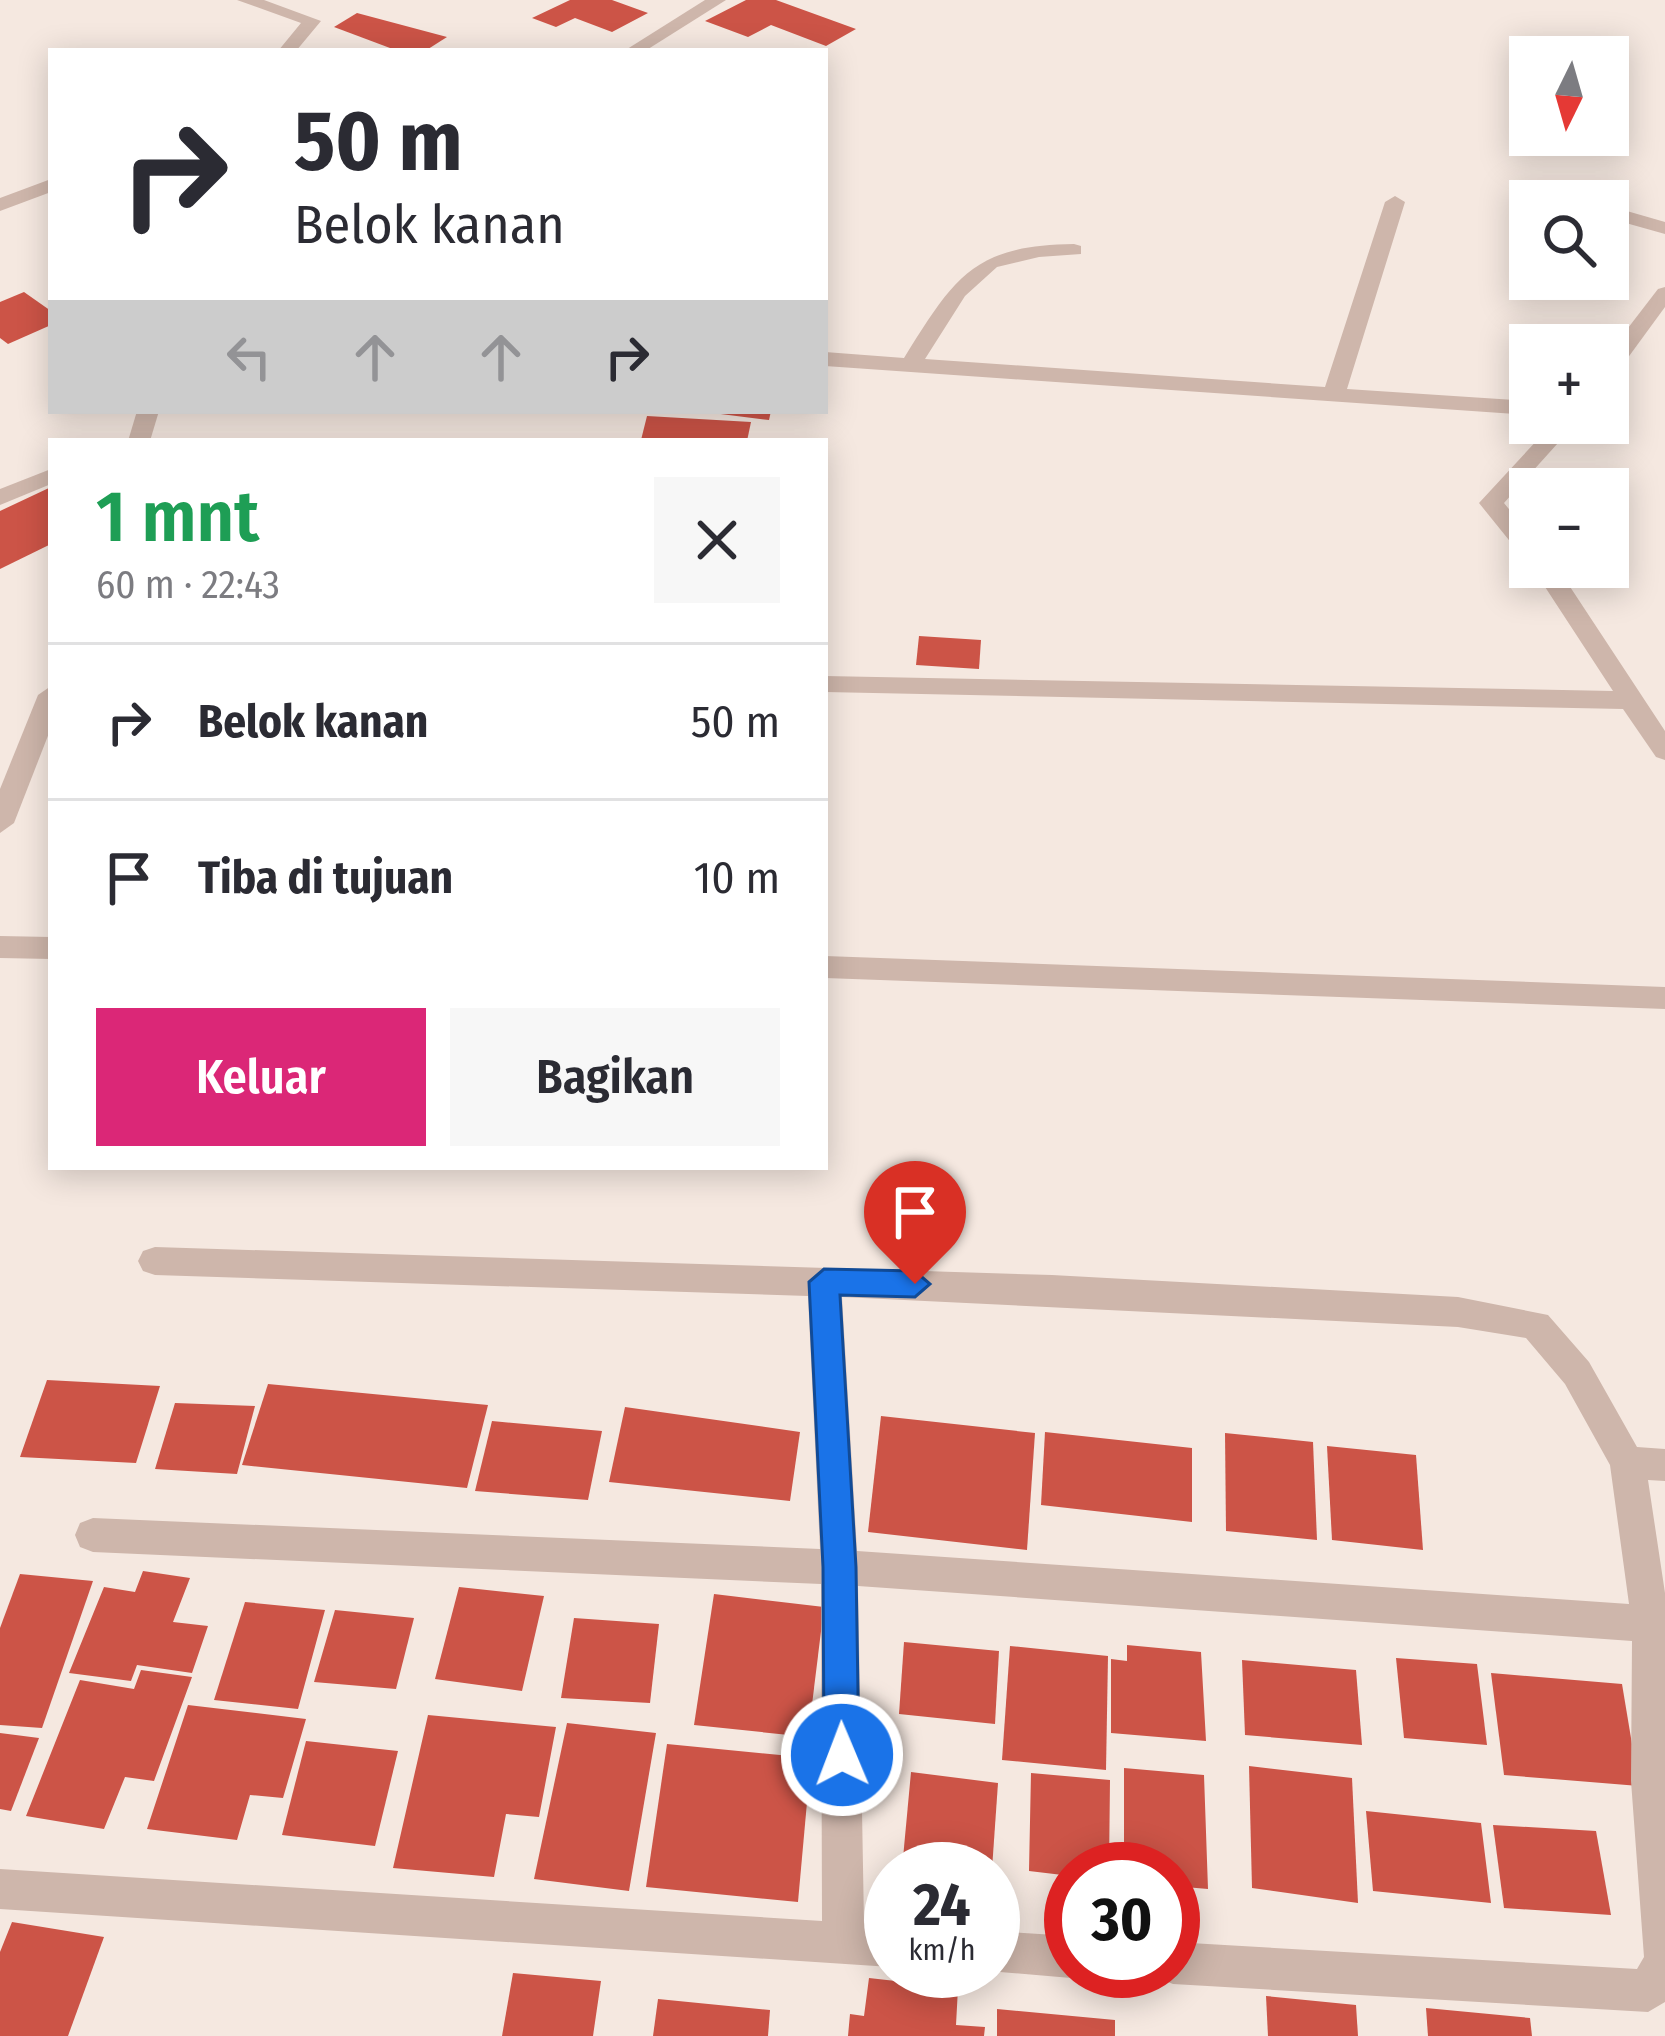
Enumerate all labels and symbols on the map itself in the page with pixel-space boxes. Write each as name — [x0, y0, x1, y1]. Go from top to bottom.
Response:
north arrow — [1509, 36, 1629, 156]
pin — [864, 1161, 966, 1284]
position arrow — [779, 1692, 905, 1818]
speed limit sign: 30 — [1044, 1842, 1200, 1998]

